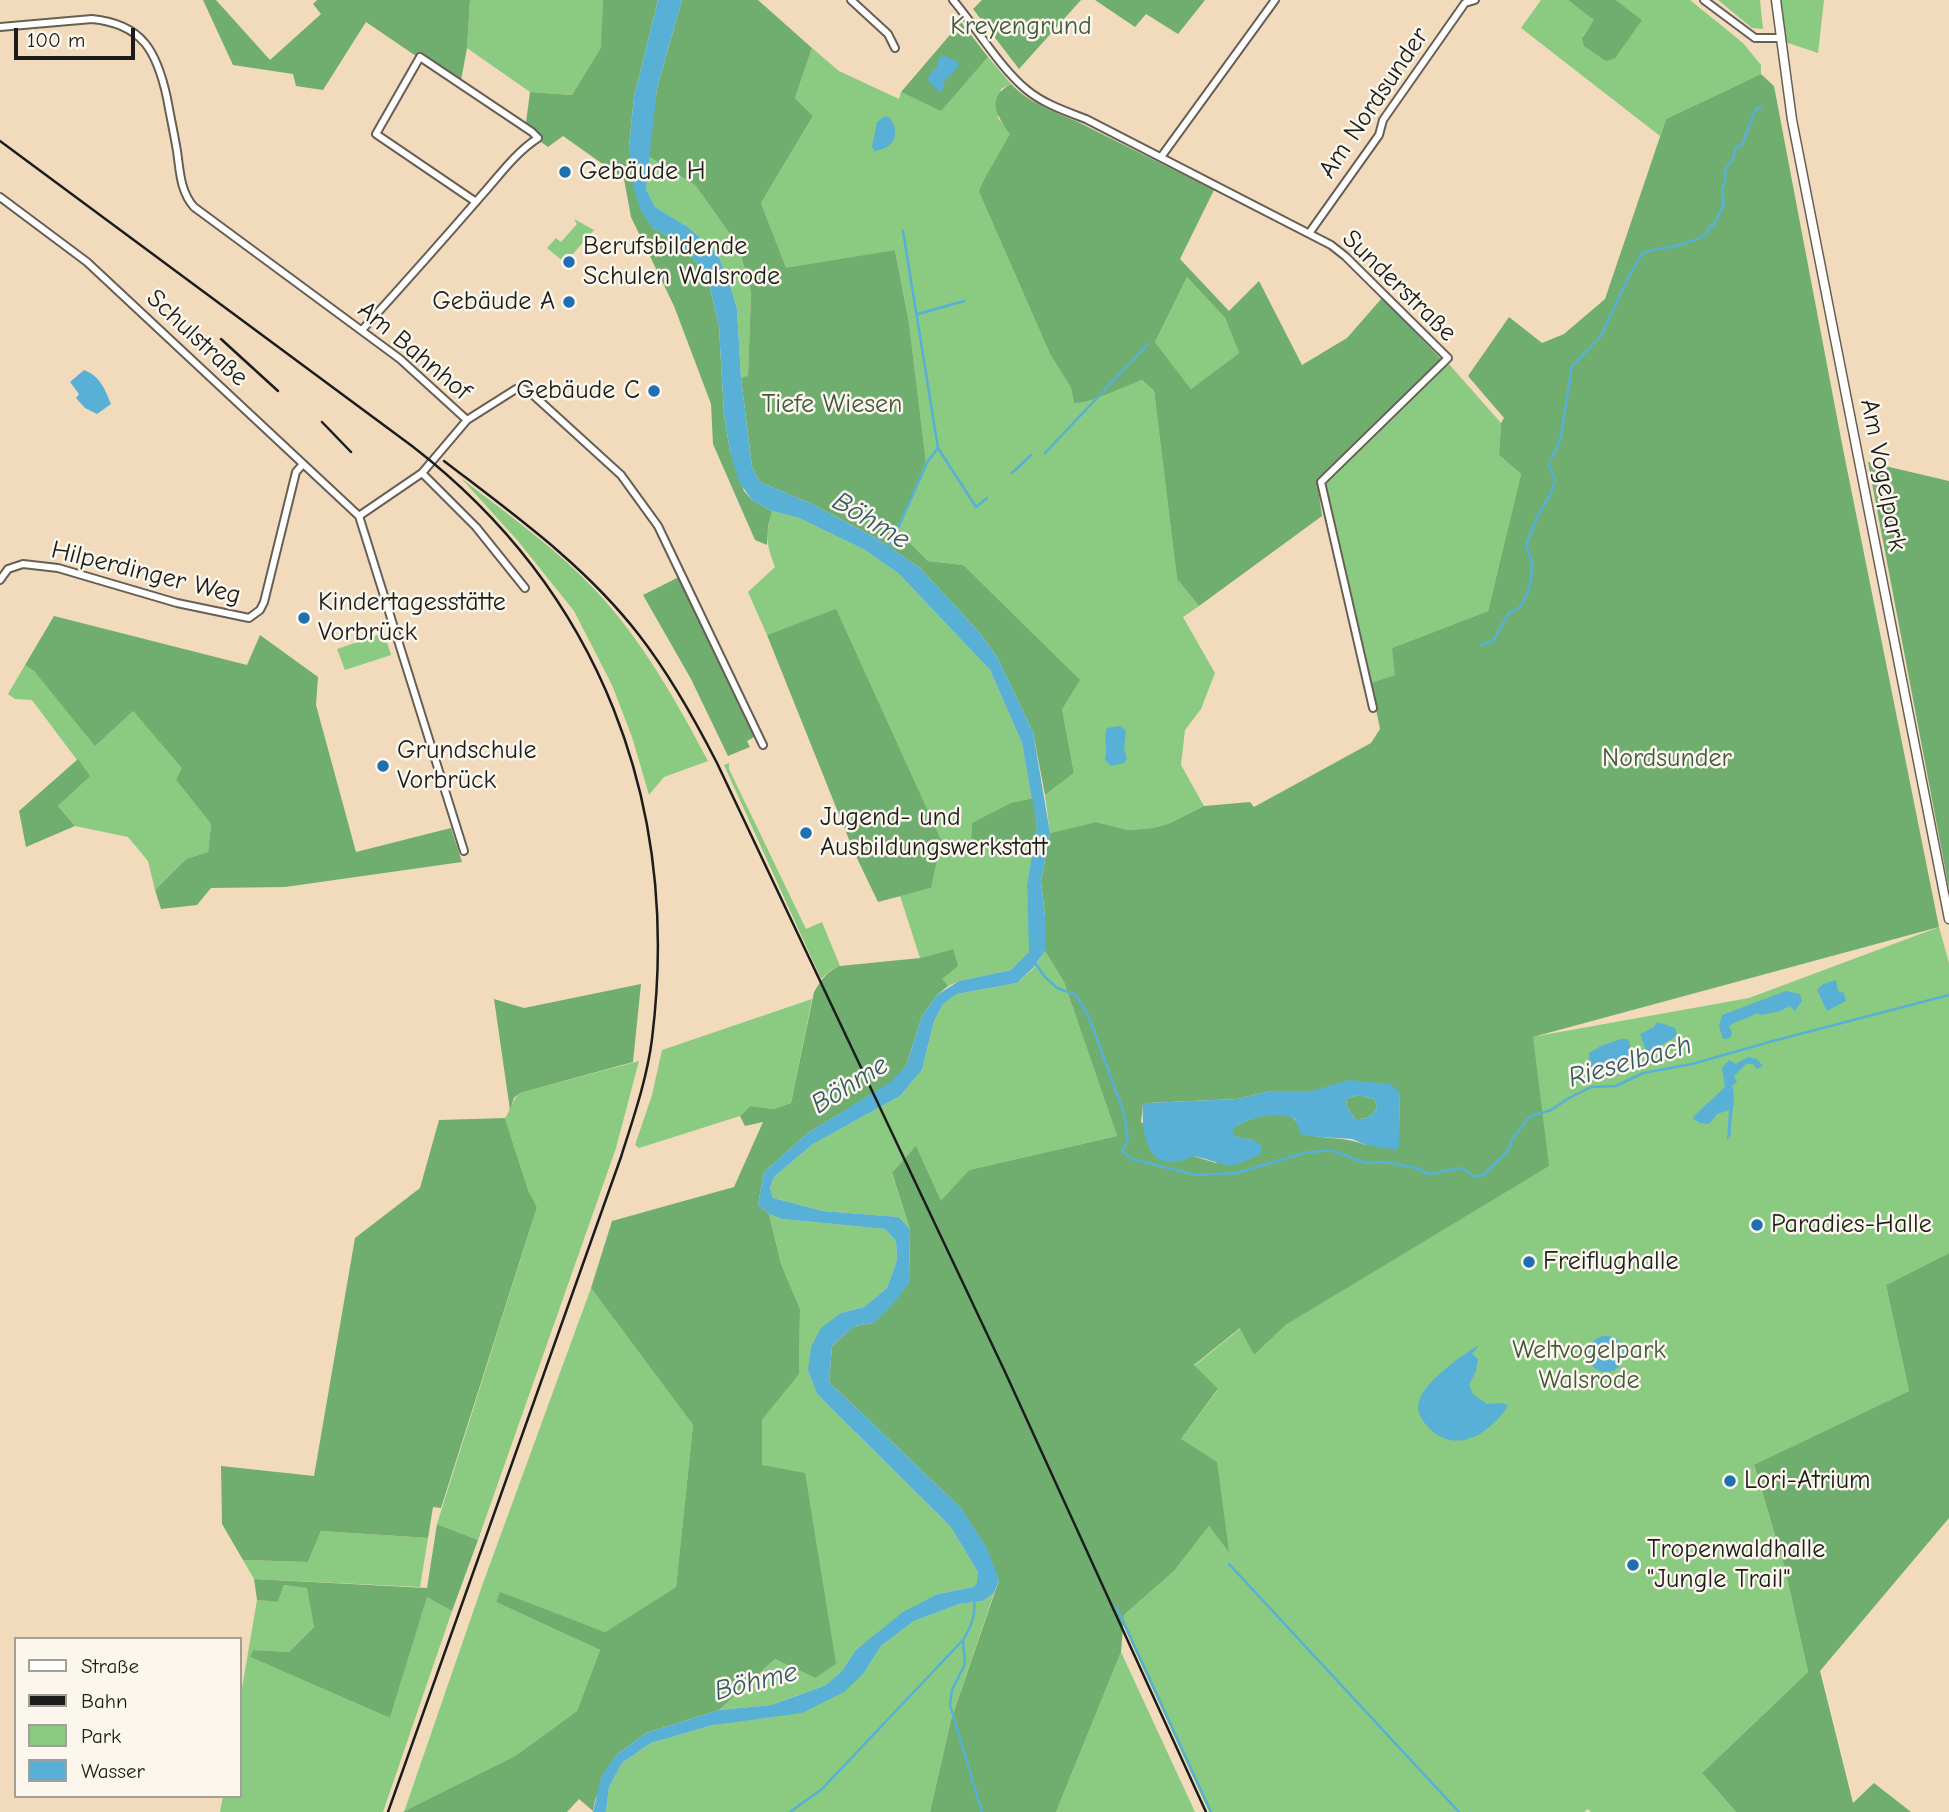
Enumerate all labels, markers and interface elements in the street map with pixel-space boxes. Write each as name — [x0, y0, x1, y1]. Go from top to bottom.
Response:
park label: Kreyengrund — [950, 11, 1092, 43]
scale bar — [18, 14, 138, 58]
street label: Am Nordsunder — [1312, 22, 1436, 184]
text: 100 m — [27, 28, 85, 52]
place label: Gebäude H — [579, 156, 706, 188]
marker: Gebäude H — [557, 164, 573, 180]
street label: Sunderstraße — [1335, 224, 1463, 348]
place label: Berufsbildende Schulen Walsrode — [583, 231, 780, 292]
marker: Berufsbildende Schulen Walsrode — [561, 254, 577, 270]
street label: Schulstraße — [140, 283, 254, 393]
place label: Gebäude A — [432, 286, 555, 318]
marker: Gebäude A — [561, 294, 577, 310]
street label: Am Bahnhof — [351, 295, 477, 407]
place label: Gebäude C — [516, 375, 640, 407]
marker: Gebäude C — [646, 383, 662, 399]
park label: Tiefe Wiesen — [762, 389, 902, 421]
street label: Am Vogelpark — [1853, 396, 1913, 554]
water label: Böhme — [826, 485, 916, 557]
street label: Hilperdinger Weg — [48, 534, 244, 612]
place label: Kindertagesstätte Vorbrück — [318, 587, 506, 648]
marker: Kindertagesstätte Vorbrück — [296, 610, 312, 626]
place label: Grundschule Vorbrück — [397, 735, 537, 796]
park label: Nordsunder — [1602, 743, 1732, 775]
marker: Grundschule Vorbrück — [375, 758, 391, 774]
place label: Jugend- und Ausbildungswerkstatt — [820, 802, 1048, 864]
marker: Jugend- und Ausbildungswerkstatt — [798, 825, 814, 841]
water label: Rieselbach — [1564, 1028, 1696, 1096]
water label: Böhme — [805, 1048, 895, 1122]
place label: Paradies-Halle — [1771, 1209, 1932, 1241]
marker: Paradies-Halle — [1749, 1217, 1765, 1233]
place label: Freiflughalle — [1543, 1246, 1679, 1278]
marker: Freiflughalle — [1521, 1254, 1537, 1270]
park label: Weltvogelpark Walsrode — [1512, 1335, 1666, 1396]
place label: Lori-Atrium — [1744, 1465, 1871, 1497]
marker: Lori-Atrium — [1722, 1473, 1738, 1489]
place label: Tropenwaldhalle "Jungle Trail" — [1647, 1534, 1825, 1596]
marker: Tropenwaldhalle "Jungle Trail" — [1625, 1557, 1641, 1573]
legend — [14, 1637, 242, 1798]
text: Straße — [81, 1654, 139, 1678]
water label: Böhme — [711, 1655, 801, 1709]
text: Bahn — [81, 1689, 128, 1713]
text: Park — [81, 1724, 121, 1748]
text: Wasser — [81, 1759, 145, 1783]

